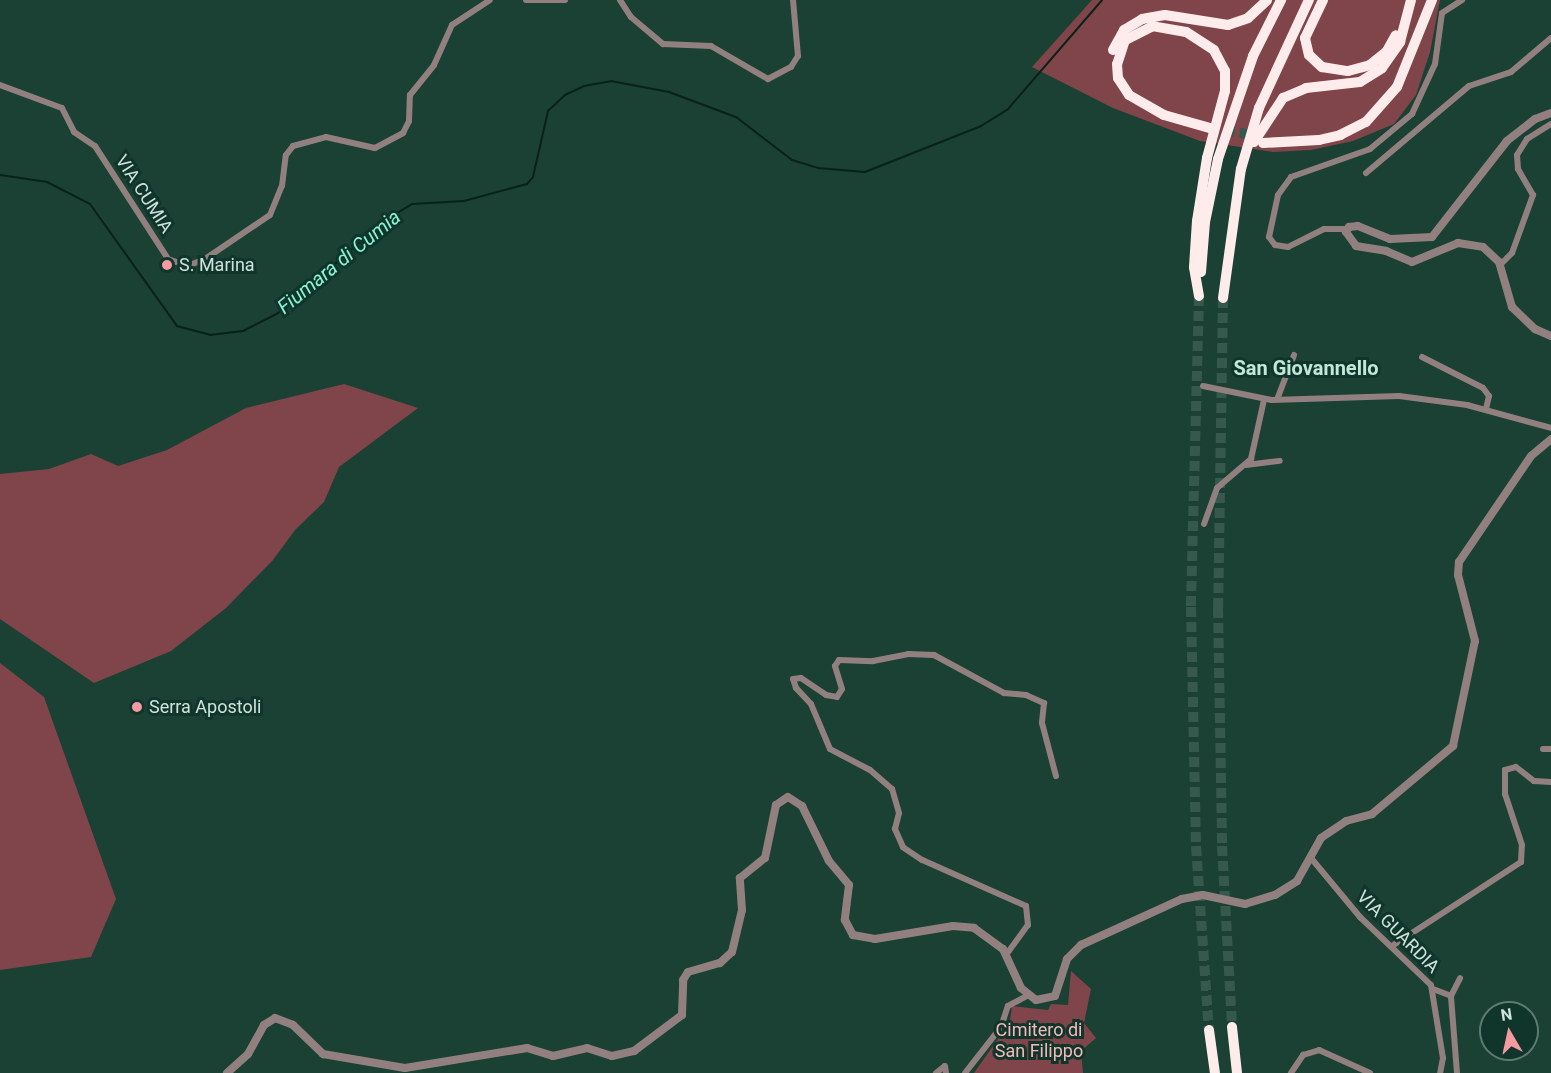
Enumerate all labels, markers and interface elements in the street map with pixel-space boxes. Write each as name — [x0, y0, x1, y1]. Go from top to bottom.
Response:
street label: VIA CUMIA — [111, 151, 177, 237]
water label: Fiumara di Cumia — [273, 205, 405, 319]
place label: S. Marina — [179, 254, 255, 276]
marker: S. Marina — [160, 258, 174, 272]
district label: San Giovannello — [1233, 356, 1379, 380]
place label: Serra Apostoli — [149, 696, 261, 718]
marker: Serra Apostoli — [130, 700, 144, 714]
street label: VIA GUARDIA — [1352, 886, 1444, 978]
north arrow — [1479, 1001, 1539, 1061]
text: N — [1499, 1004, 1513, 1025]
park label: Cimitero di San Filippo — [995, 1020, 1083, 1062]

